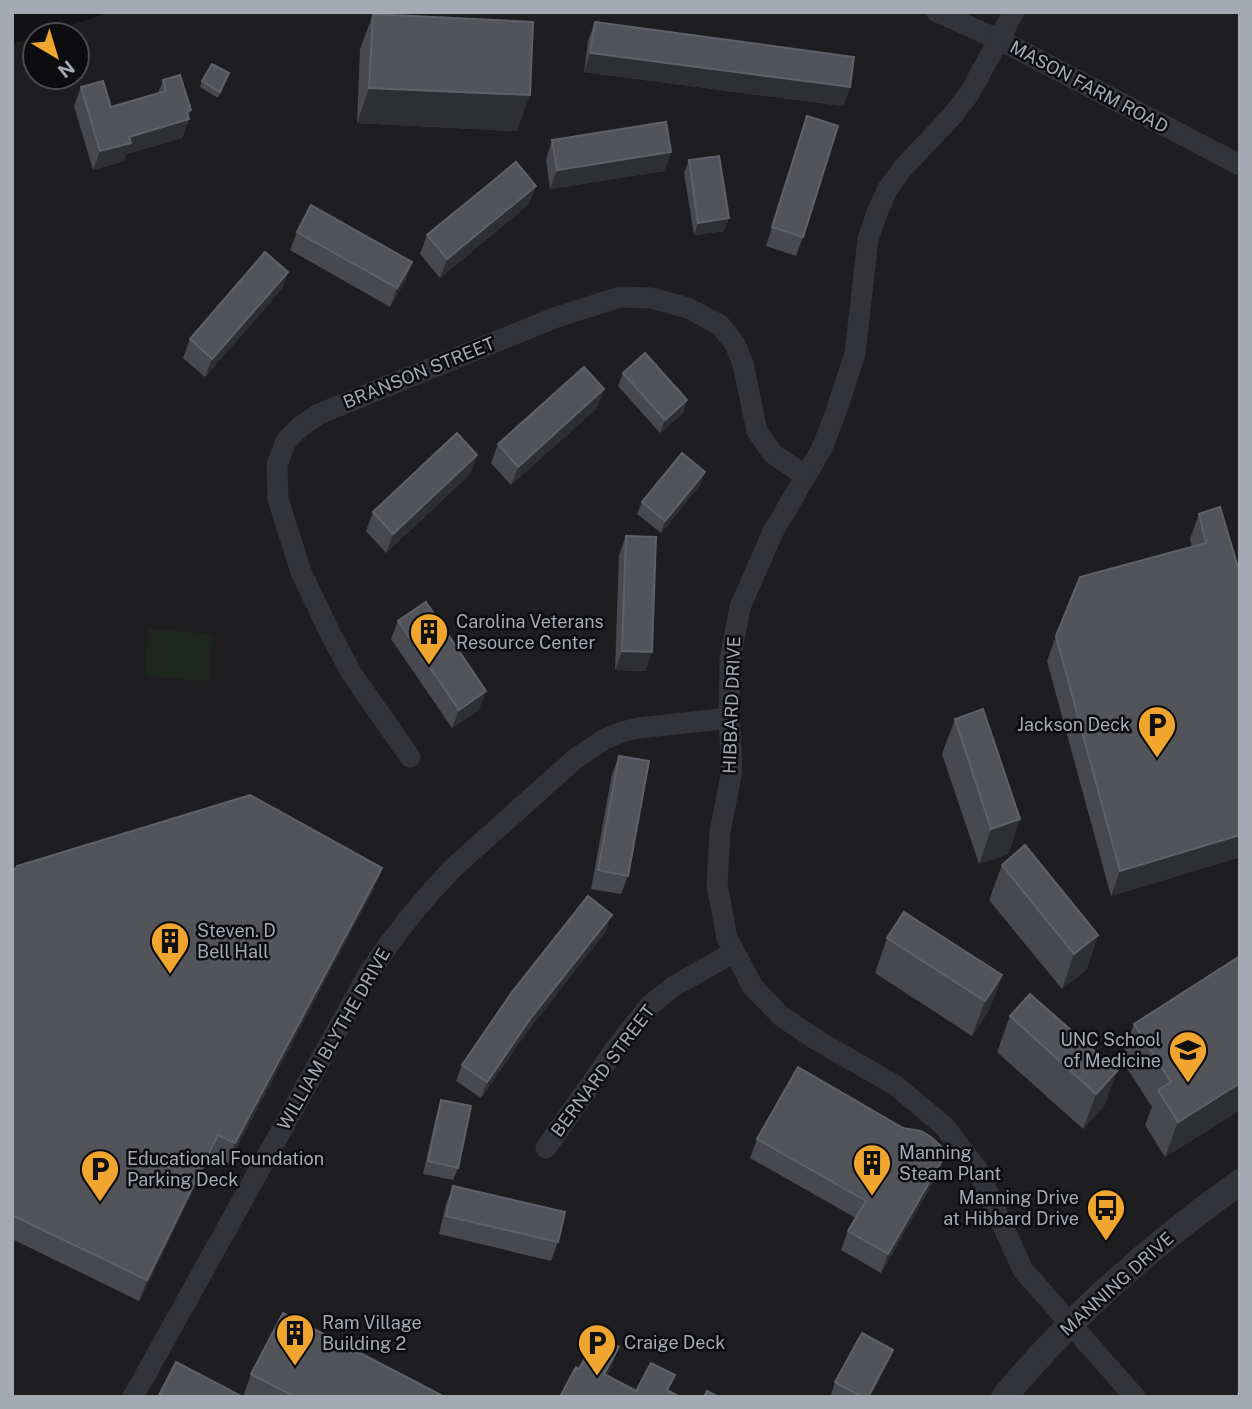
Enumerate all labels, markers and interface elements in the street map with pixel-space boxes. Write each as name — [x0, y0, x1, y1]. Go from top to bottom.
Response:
north arrow — [21, 21, 91, 91]
street label: MASON FARM ROAD — [1007, 36, 1172, 137]
text: N — [54, 56, 79, 83]
street label: BRANSON STREET — [340, 332, 498, 413]
building icon: Carolina Veterans Resource Center — [408, 611, 450, 666]
place label: Carolina Veterans Resource Center — [456, 611, 604, 653]
street label: HIBBARD DRIVE — [719, 636, 744, 774]
parking icon: Jackson Deck — [1136, 704, 1178, 759]
place label: Jackson Deck — [1017, 714, 1130, 735]
building icon: Steven. D Bell Hall — [149, 920, 191, 975]
place label: Steven. D Bell Hall — [197, 920, 276, 962]
street label: WILLIAM BLYTHE DRIVE — [273, 944, 394, 1134]
street label: BERNARD STREET — [546, 1001, 659, 1141]
place label: UNC School of Medicine — [1060, 1029, 1161, 1071]
school or university icon: UNC School of Medicine — [1167, 1029, 1209, 1084]
building icon: Manning Steam Plant — [851, 1142, 893, 1197]
place label: Manning Steam Plant — [899, 1142, 1001, 1184]
parking icon: Educational Foundation Parking Deck — [79, 1148, 121, 1203]
place label: Educational Foundation Parking Deck — [127, 1148, 324, 1190]
place label: Manning Drive at Hibbard Drive — [943, 1187, 1079, 1229]
bus stop icon: Manning Drive at Hibbard Drive — [1085, 1187, 1127, 1242]
street label: MANNING DRIVE — [1056, 1227, 1178, 1340]
building icon: Ram Village Building 2 — [274, 1312, 316, 1367]
place label: Ram Village Building 2 — [322, 1312, 422, 1354]
parking icon: Craige Deck — [576, 1322, 618, 1377]
place label: Craige Deck — [624, 1332, 725, 1353]

